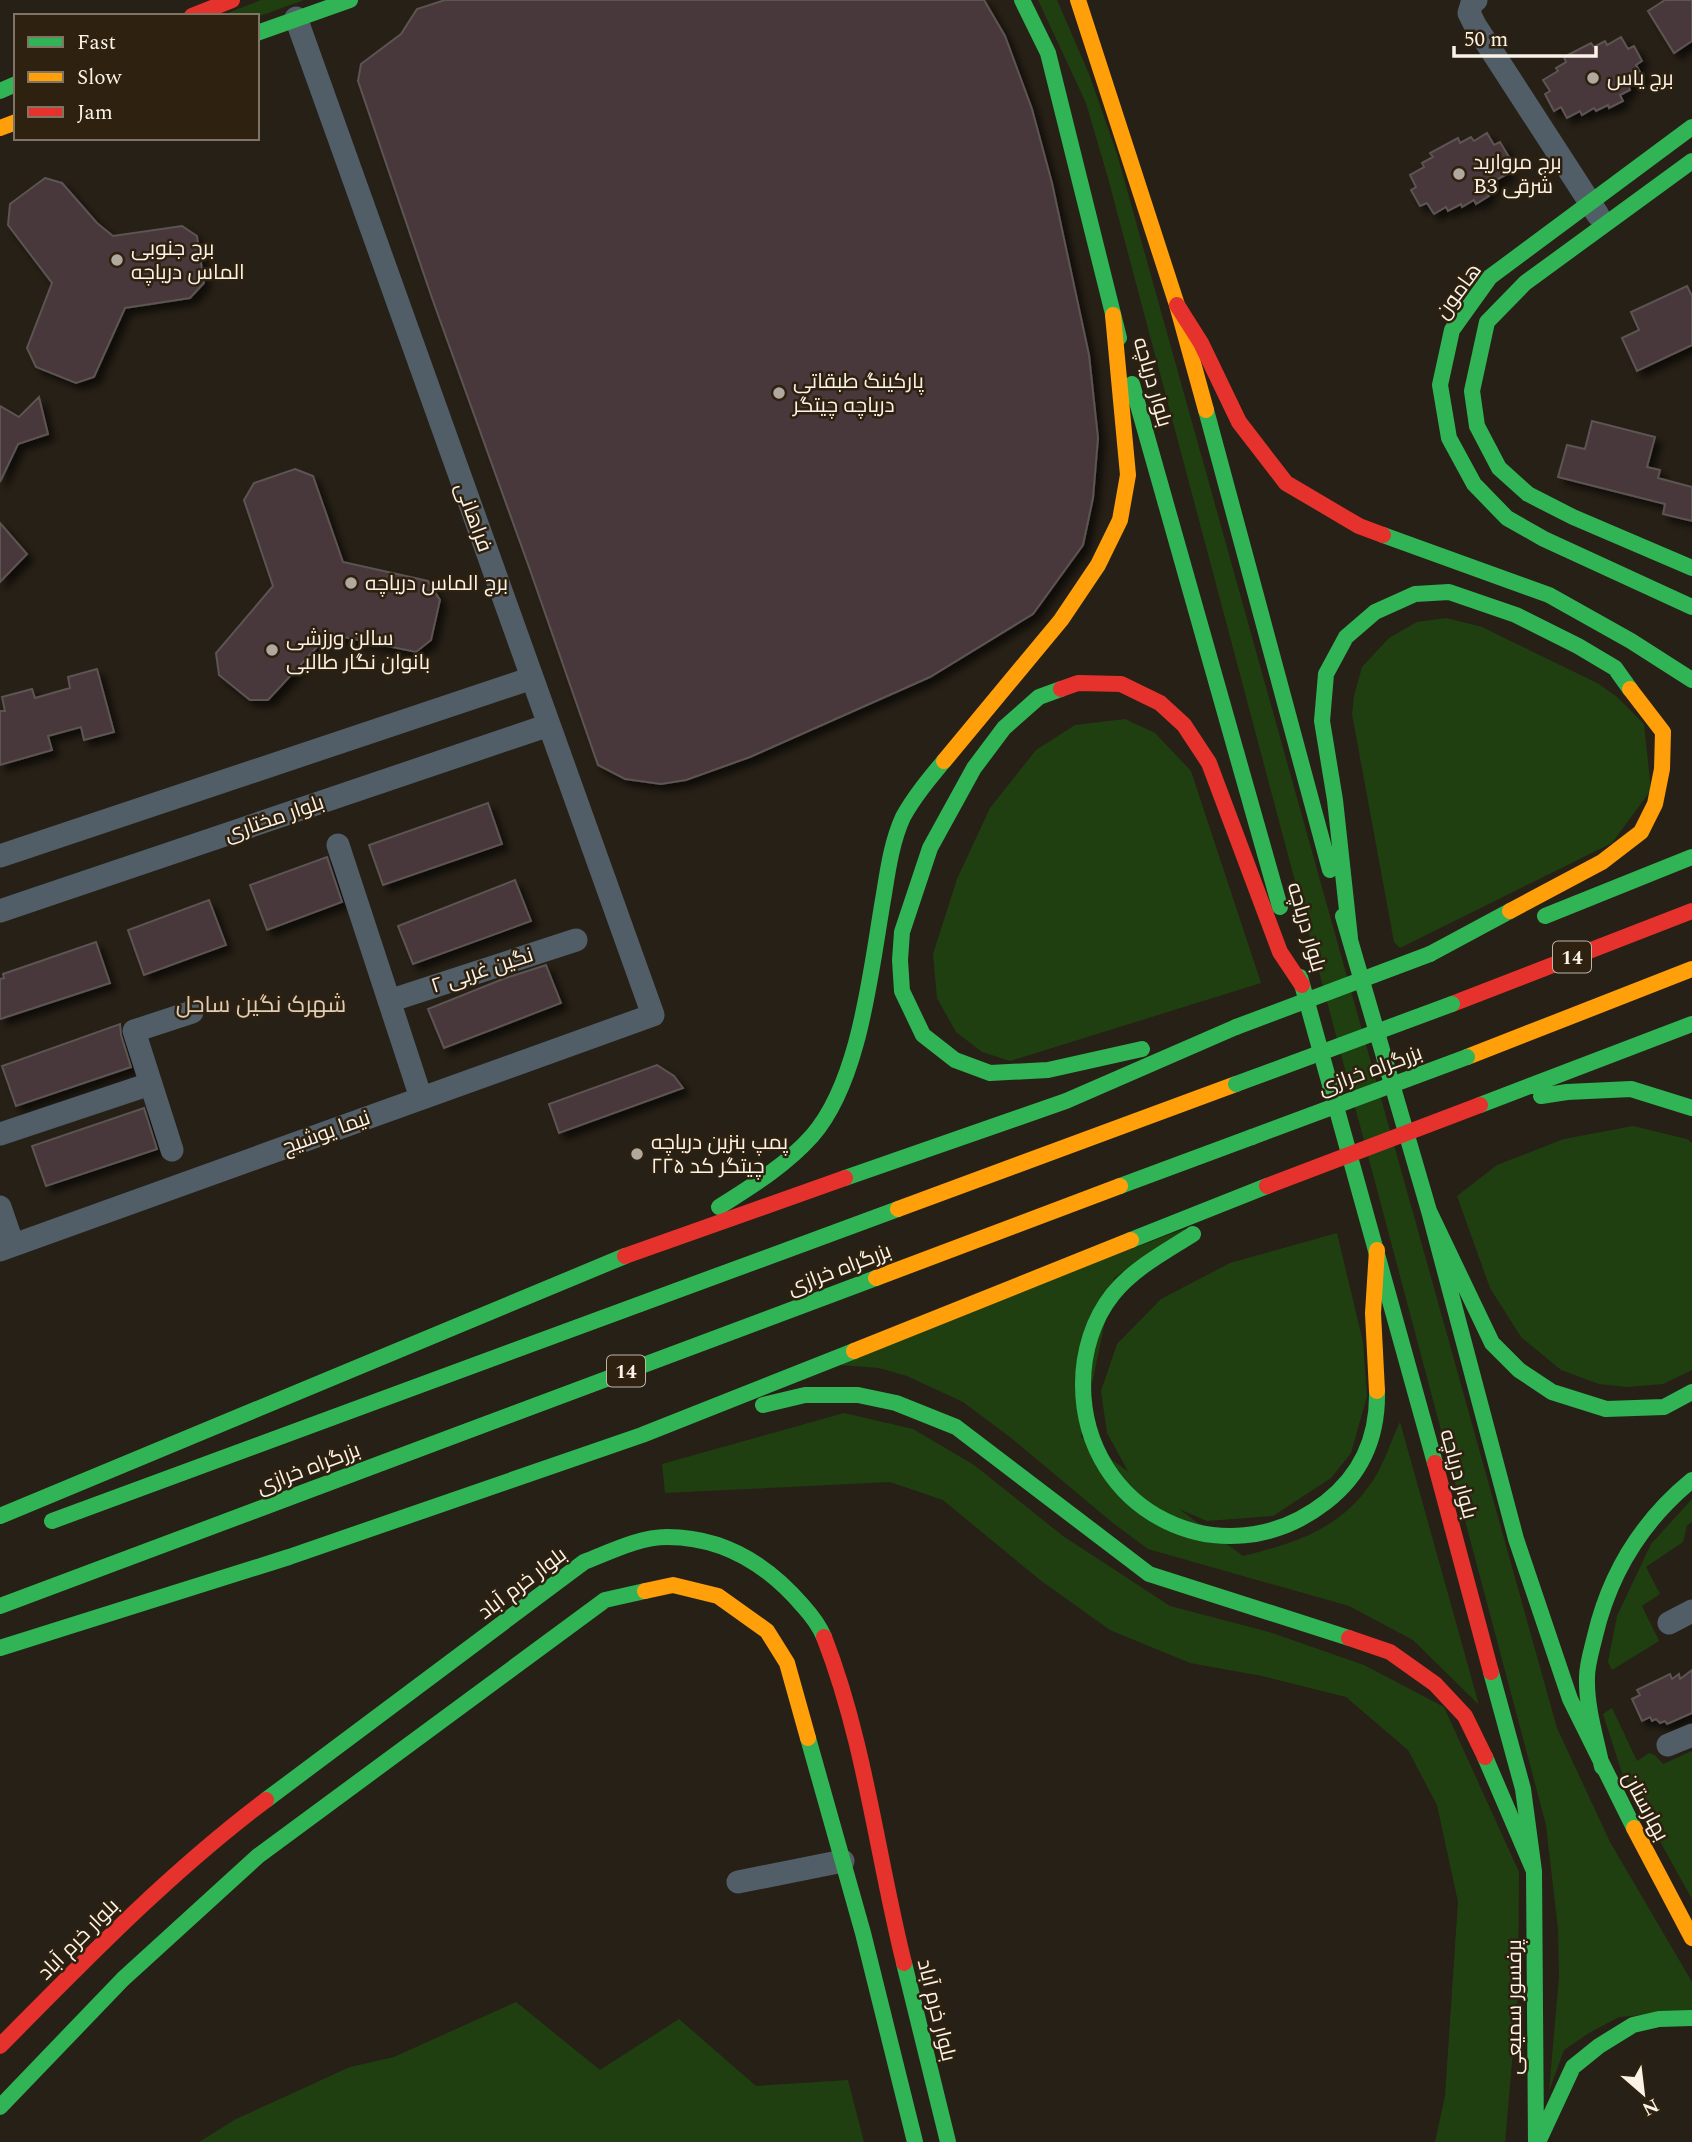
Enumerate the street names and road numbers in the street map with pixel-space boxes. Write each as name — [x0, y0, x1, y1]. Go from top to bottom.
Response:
street label: هامون — [1427, 257, 1490, 326]
street label: بلوار دریاچه — [1124, 334, 1180, 431]
street label: فراهانی — [446, 478, 500, 557]
street label: بلوار مختاری — [220, 787, 328, 851]
street label: بلوار دریاچه — [1278, 879, 1334, 976]
street label: نگین غربی ۲ — [427, 939, 538, 1003]
road number: 14 — [1553, 942, 1591, 973]
street label: بزرگراه خرازی — [1314, 1037, 1427, 1105]
street label: نیما یوشیج — [278, 1102, 375, 1164]
street label: بزرگراه خرازی — [783, 1235, 896, 1304]
road number: 14 — [607, 1356, 645, 1386]
street label: بلوار دریاچه — [1431, 1426, 1485, 1523]
street label: بزرگراه خرازی — [252, 1434, 365, 1503]
street label: بلوار خرم آباد — [471, 1540, 574, 1628]
street label: بهارستان — [1613, 1766, 1677, 1847]
street label: بلوار خرم آباد — [30, 1891, 127, 1988]
street label: پرفسور سمیعی — [1499, 1939, 1531, 2075]
street label: بلوار خرم آباد — [908, 1956, 964, 2065]

